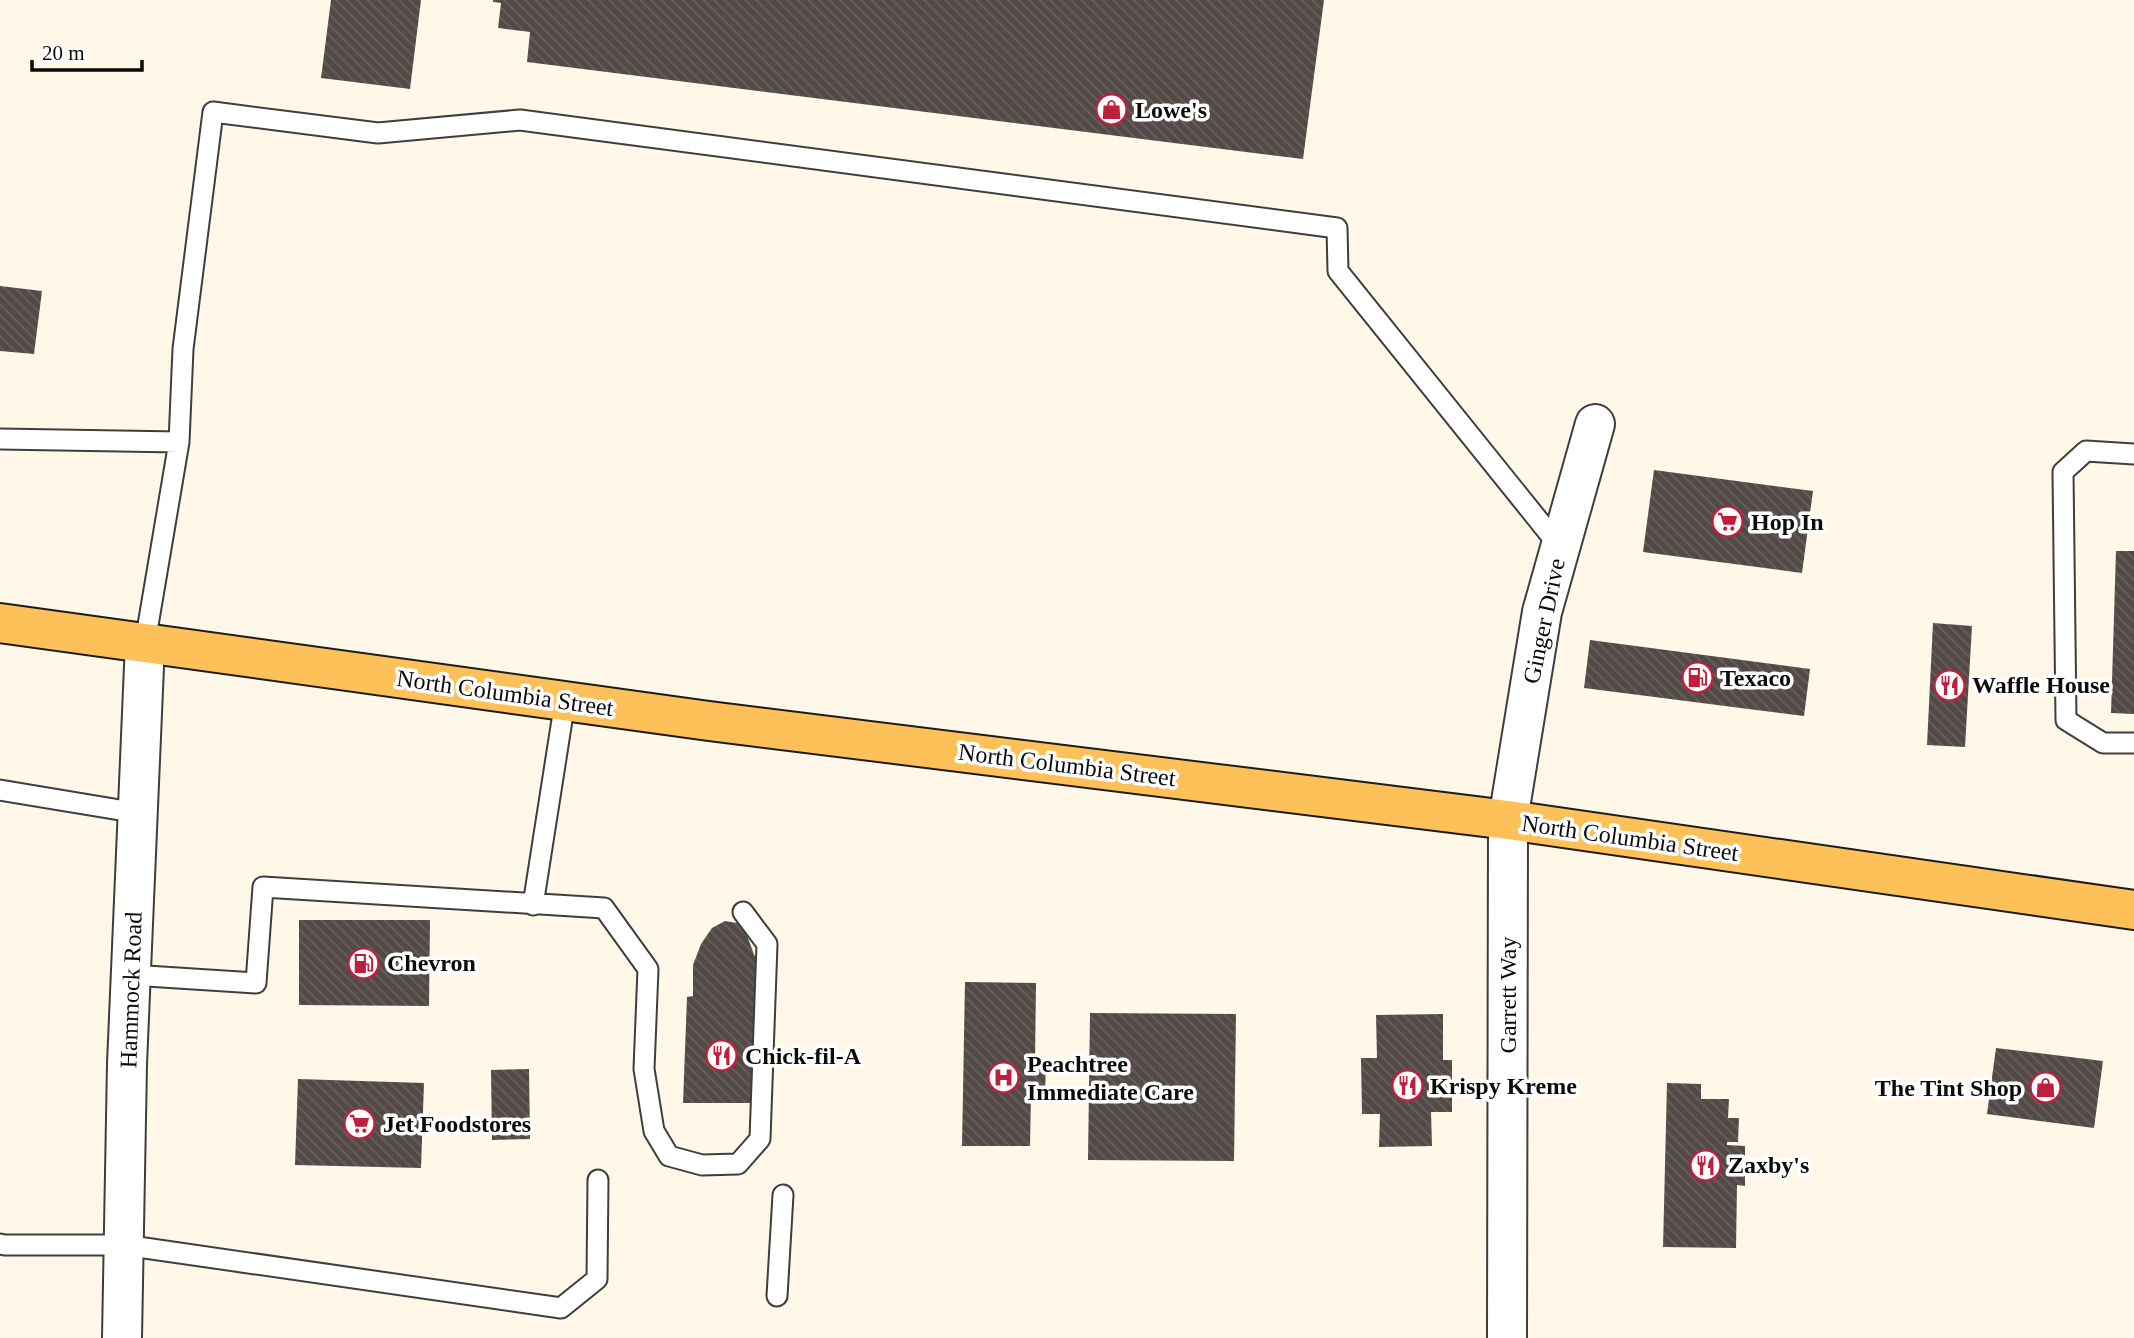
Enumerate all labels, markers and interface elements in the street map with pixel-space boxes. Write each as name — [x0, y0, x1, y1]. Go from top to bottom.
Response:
scale bar — [32, 28, 142, 72]
text: 20 m — [42, 41, 85, 65]
shop icon: Lowe's — [1095, 93, 1129, 127]
place label: Lowe's — [1135, 97, 1207, 123]
supermarket icon: Hop In — [1711, 505, 1745, 539]
place label: Hop In — [1751, 509, 1824, 535]
street label: Ginger Drive — [1518, 556, 1570, 686]
fuel station icon: Texaco — [1680, 661, 1714, 695]
street label: North Columbia Street — [395, 665, 615, 721]
place label: Texaco — [1720, 665, 1791, 691]
restaurant icon: Waffle House — [1932, 668, 1966, 702]
place label: Waffle House — [1972, 672, 2110, 698]
street label: North Columbia Street — [957, 739, 1177, 791]
street label: North Columbia Street — [1520, 810, 1740, 866]
street label: Hammock Road — [115, 911, 147, 1069]
street label: Garrett Way — [1495, 937, 1521, 1053]
fuel station icon: Chevron — [347, 946, 381, 980]
place label: Chevron — [387, 950, 476, 976]
restaurant icon: Chick-fil-A — [705, 1039, 739, 1073]
place label: Chick-fil-A — [745, 1043, 862, 1069]
place label: Peachtree Immediate Care — [1027, 1051, 1194, 1105]
hospital icon: Peachtree Immediate Care — [987, 1061, 1021, 1095]
restaurant icon: Krispy Kreme — [1390, 1069, 1424, 1103]
shop icon: The Tint Shop — [2028, 1071, 2062, 1105]
place label: Krispy Kreme — [1430, 1073, 1577, 1099]
place label: The Tint Shop — [1875, 1075, 2022, 1101]
supermarket icon: Jet Foodstores — [343, 1107, 377, 1141]
place label: Jet Foodstores — [383, 1111, 531, 1137]
restaurant icon: Zaxby's — [1688, 1148, 1722, 1182]
place label: Zaxby's — [1728, 1152, 1809, 1178]

